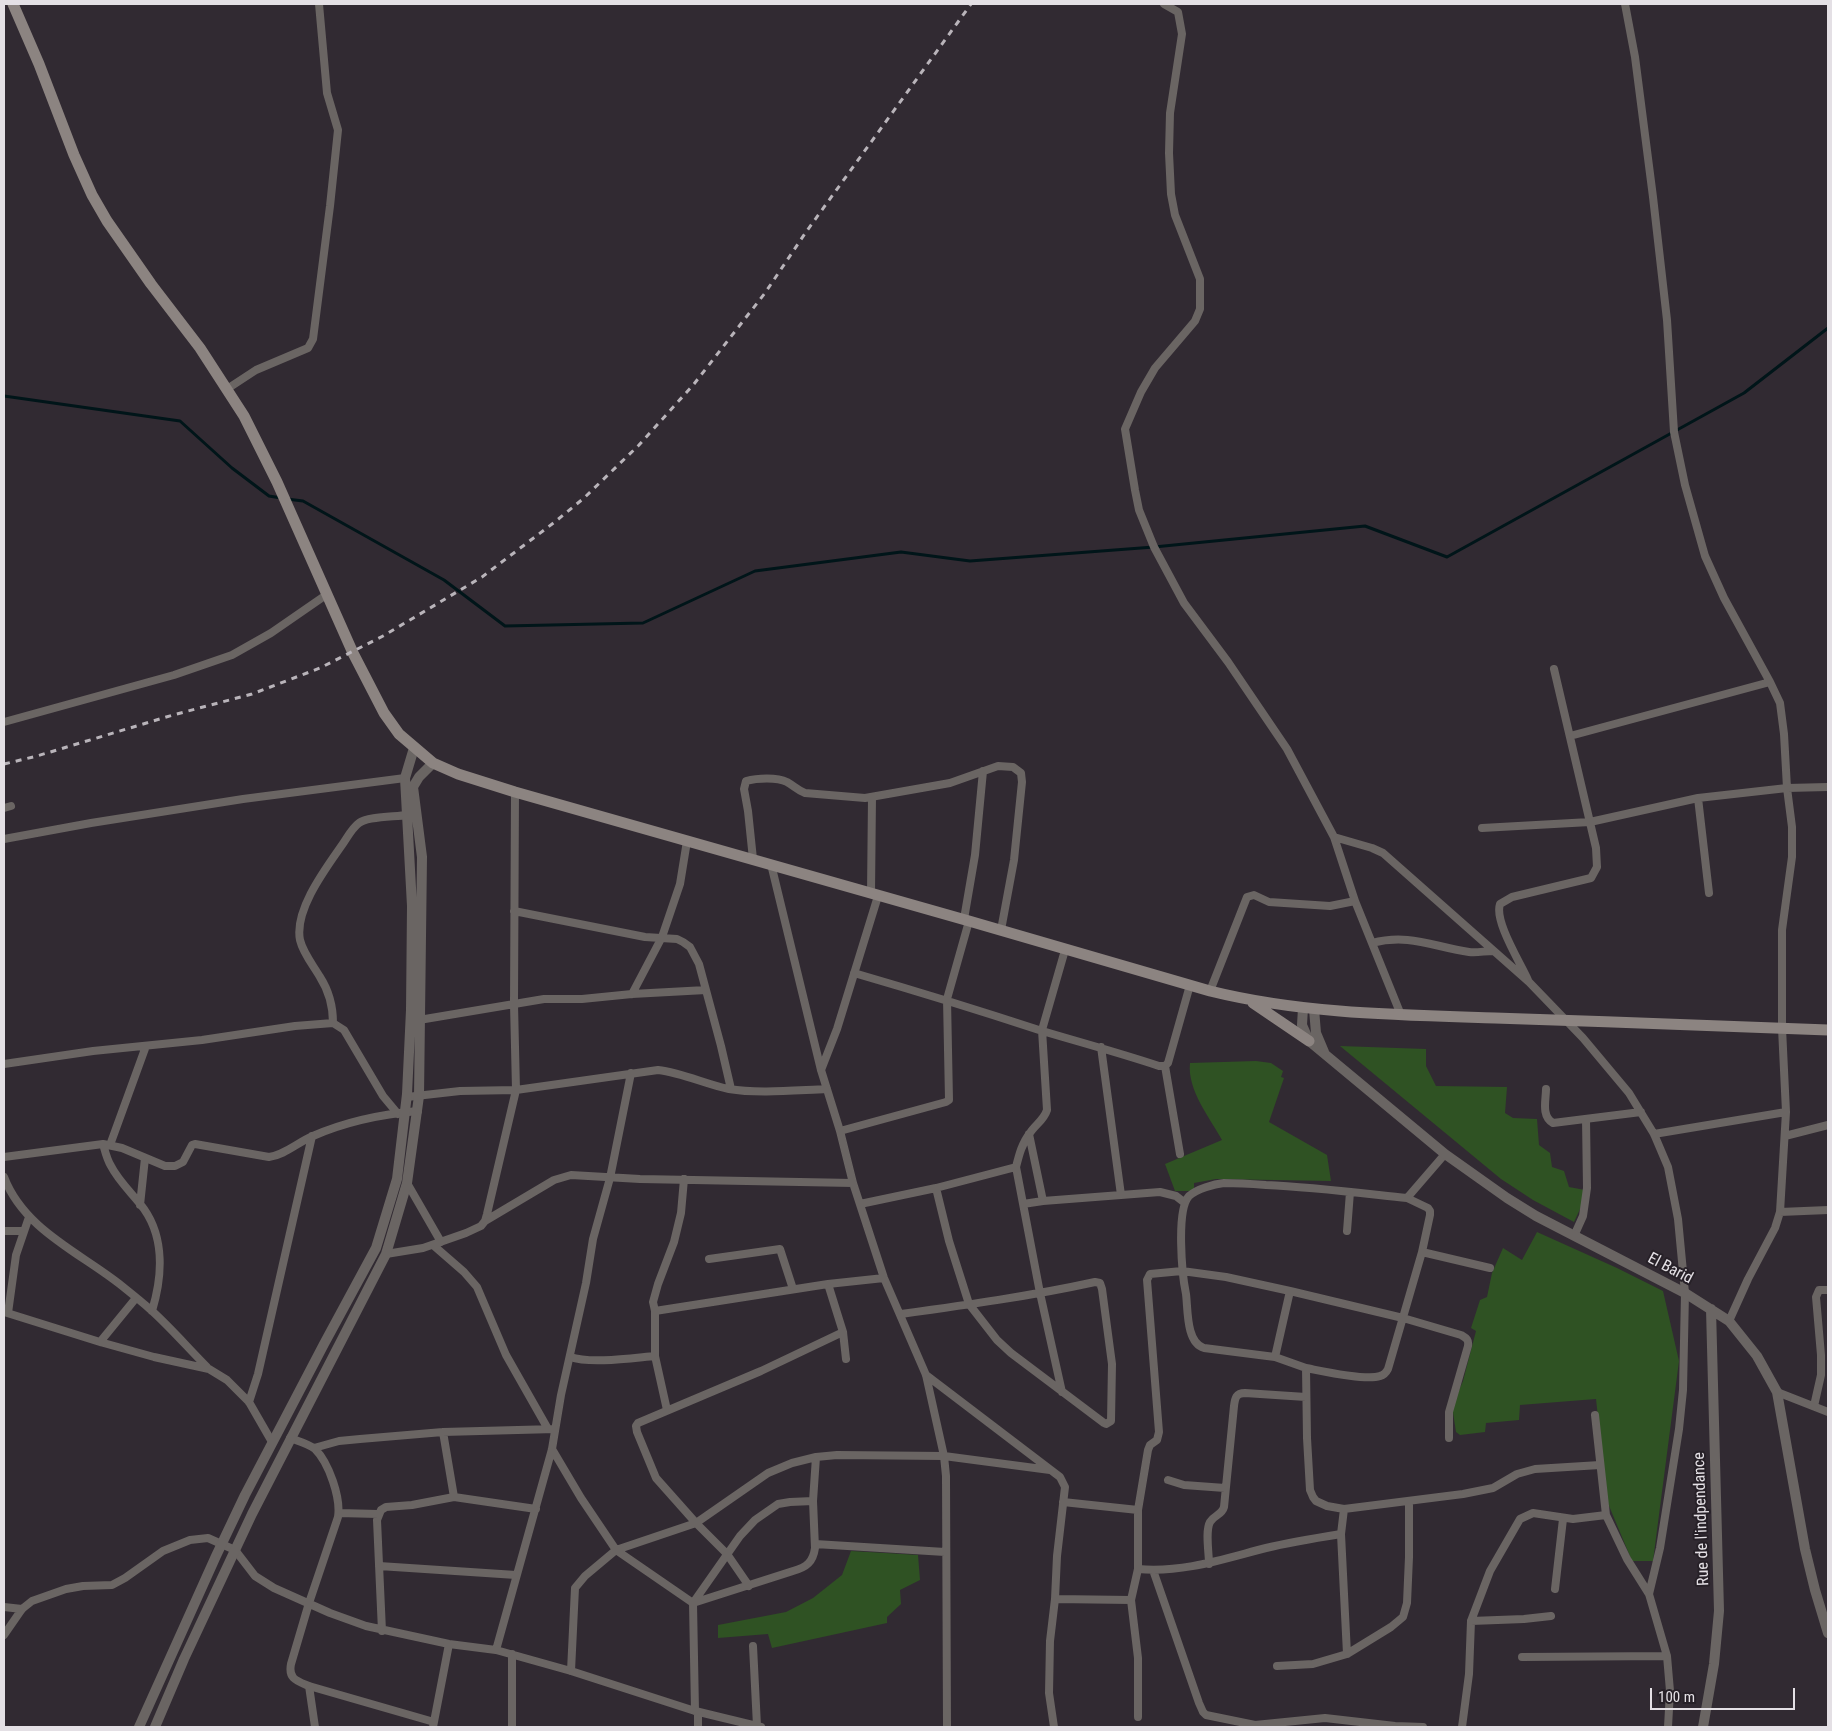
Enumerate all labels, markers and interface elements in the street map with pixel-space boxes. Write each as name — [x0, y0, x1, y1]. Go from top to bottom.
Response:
street label: El Barid — [1644, 1249, 1696, 1289]
street label: Rue de l'indpendance — [1690, 1452, 1714, 1586]
scale bar — [1652, 1678, 1797, 1710]
text: 100 m — [1658, 1688, 1695, 1706]

